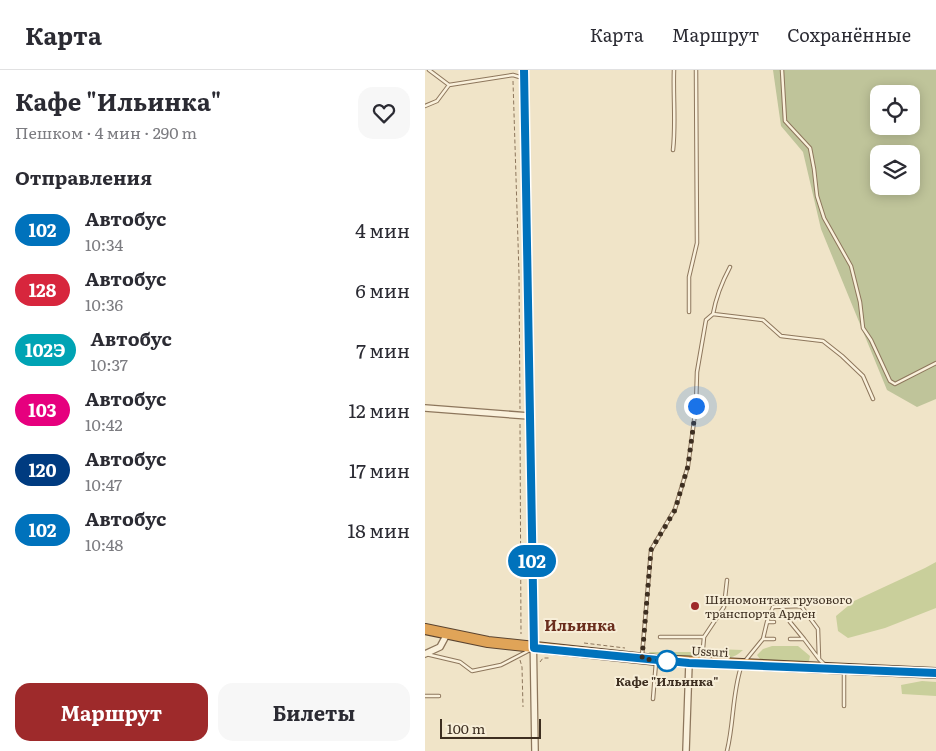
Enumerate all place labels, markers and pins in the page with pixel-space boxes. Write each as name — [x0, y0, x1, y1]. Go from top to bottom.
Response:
place label: Шиномонтаж грузового транспорта Арден — [705, 590, 852, 622]
marker: Шиномонтаж грузового транспорта Арден — [689, 600, 701, 612]
marker: Кафе "Ильинка" — [656, 650, 678, 672]
place label: Кафе "Ильинка" — [615, 672, 719, 690]

